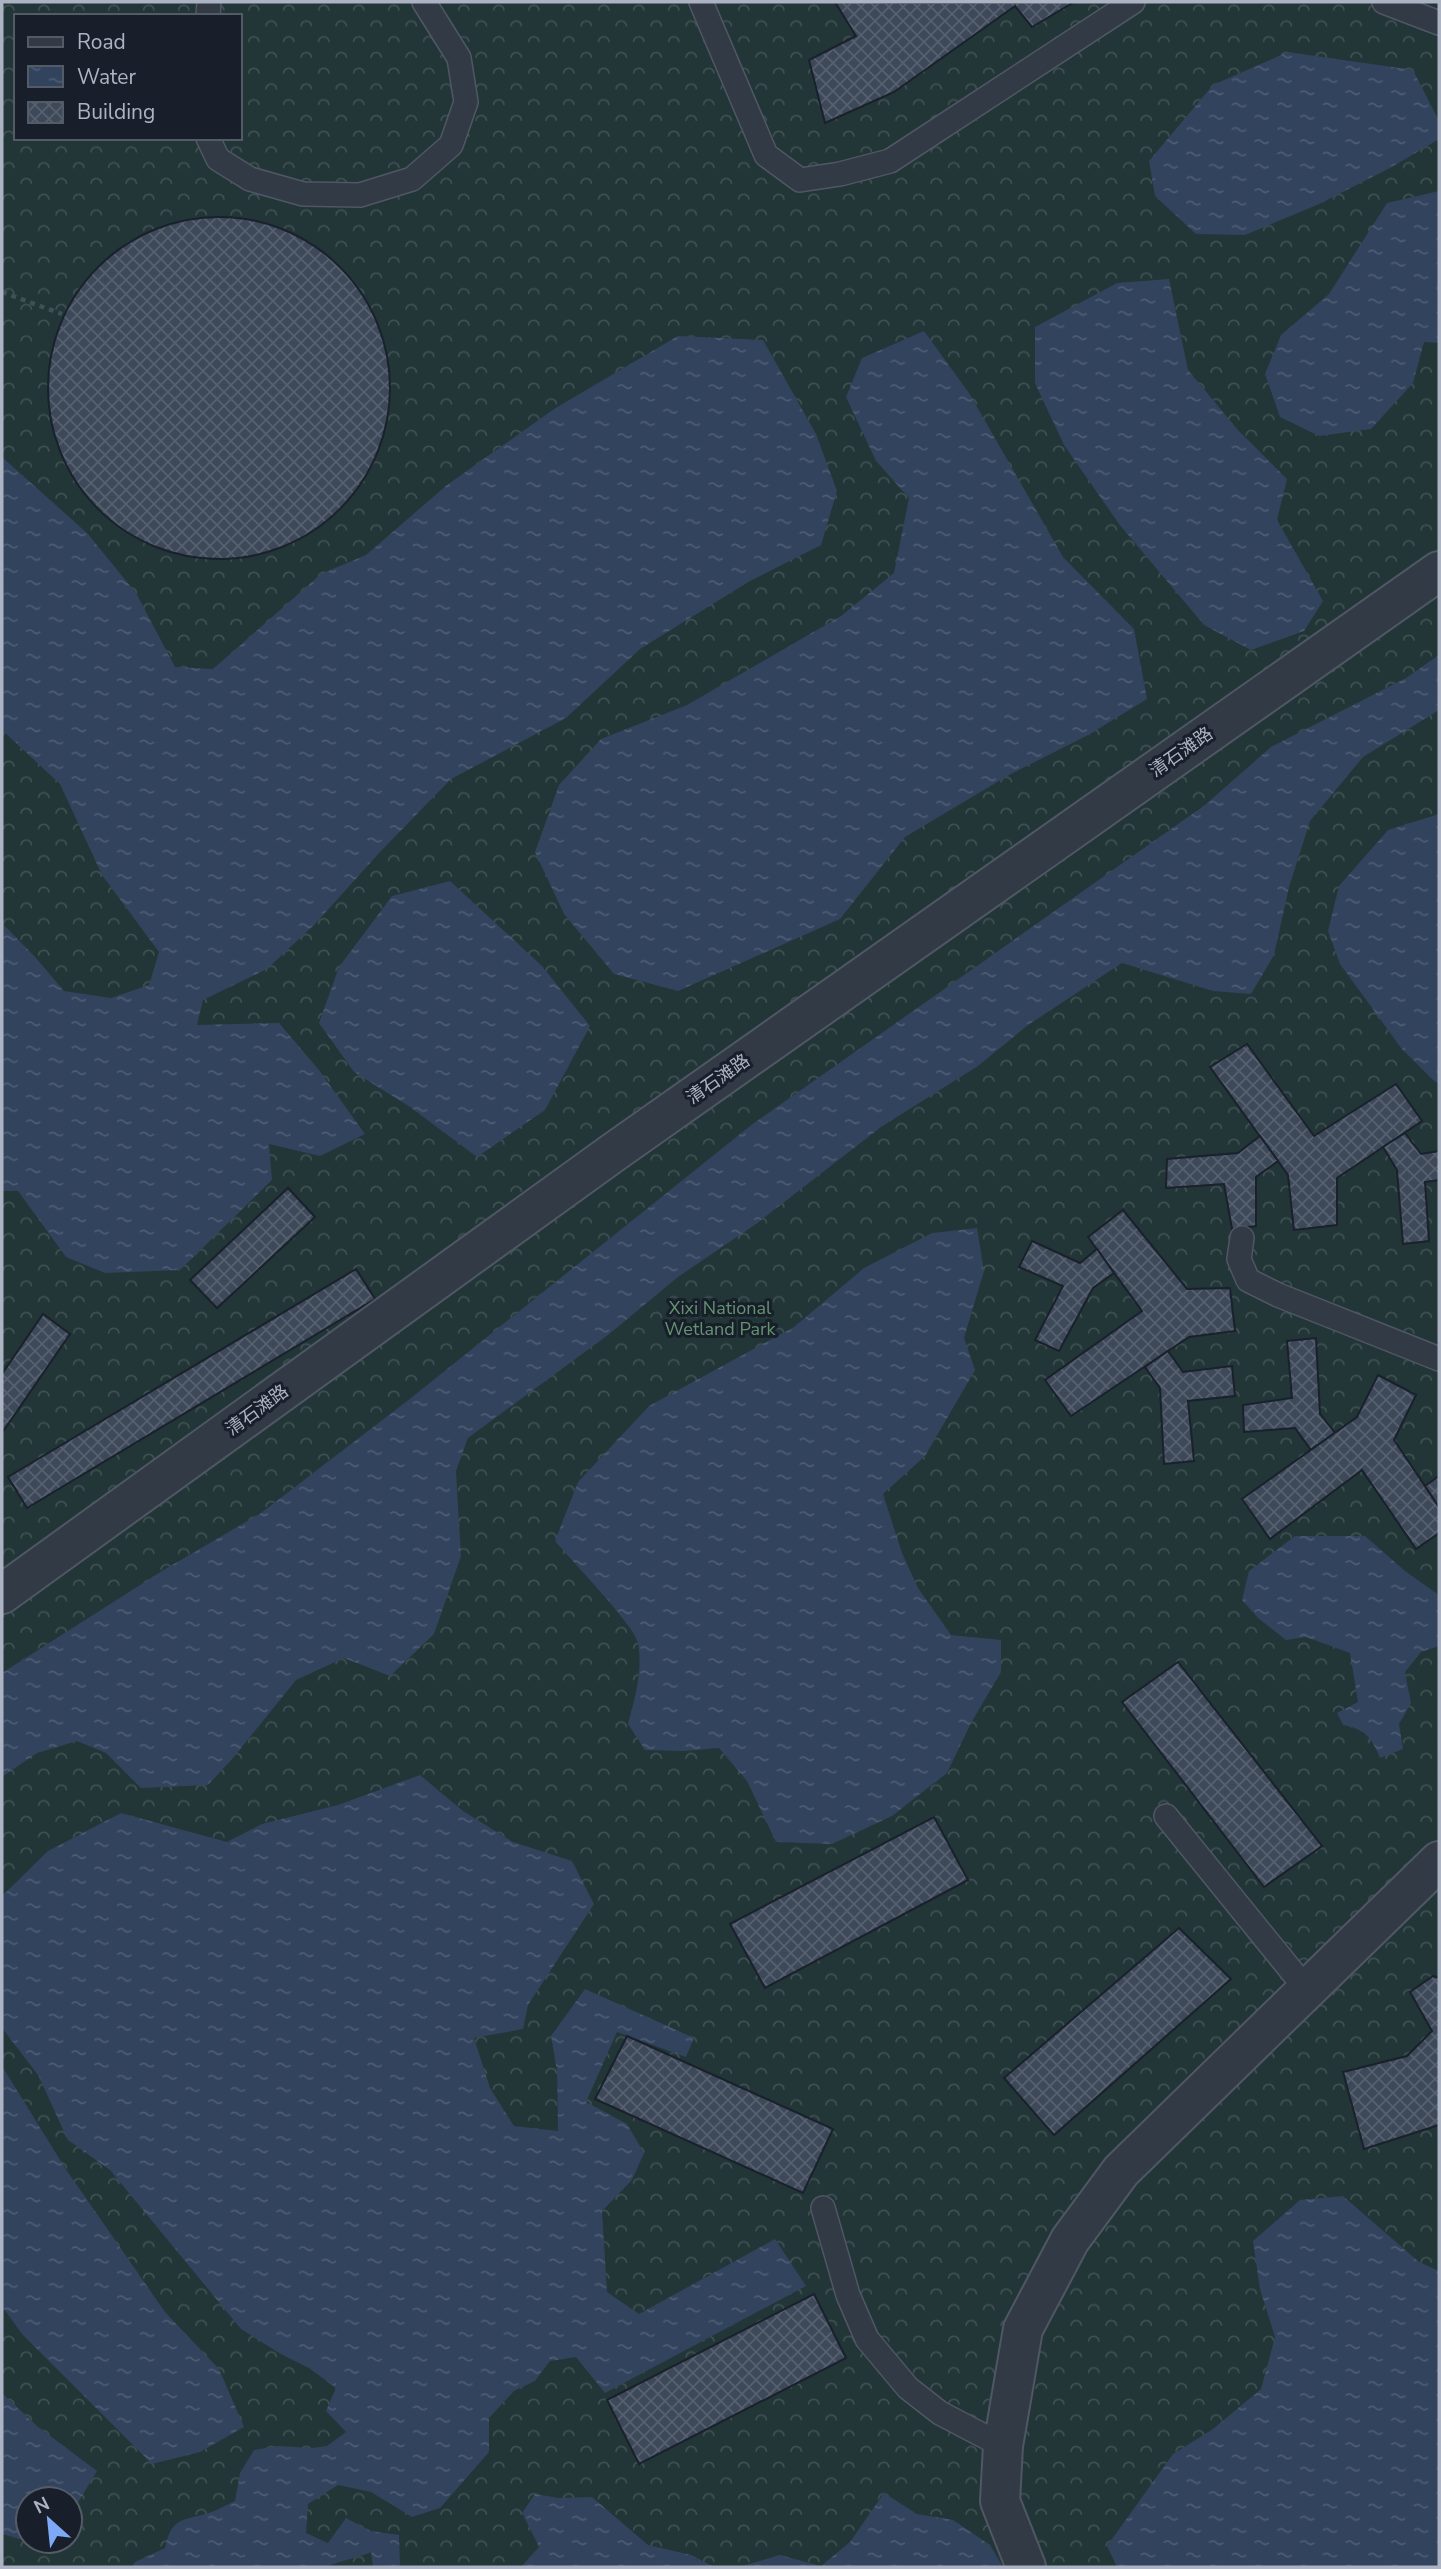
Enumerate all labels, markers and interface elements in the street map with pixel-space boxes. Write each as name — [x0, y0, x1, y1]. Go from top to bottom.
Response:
legend — [14, 14, 242, 140]
text: Road — [77, 28, 126, 56]
text: Water — [77, 63, 136, 91]
text: Building — [77, 98, 155, 126]
street label: 清石滩路 — [1145, 722, 1217, 782]
street label: 清石滩路 — [682, 1049, 754, 1109]
park label: Xixi National Wetland Park — [665, 1296, 776, 1341]
street label: 清石滩路 — [221, 1379, 293, 1441]
north arrow — [14, 2485, 84, 2555]
text: N — [29, 2491, 54, 2521]

